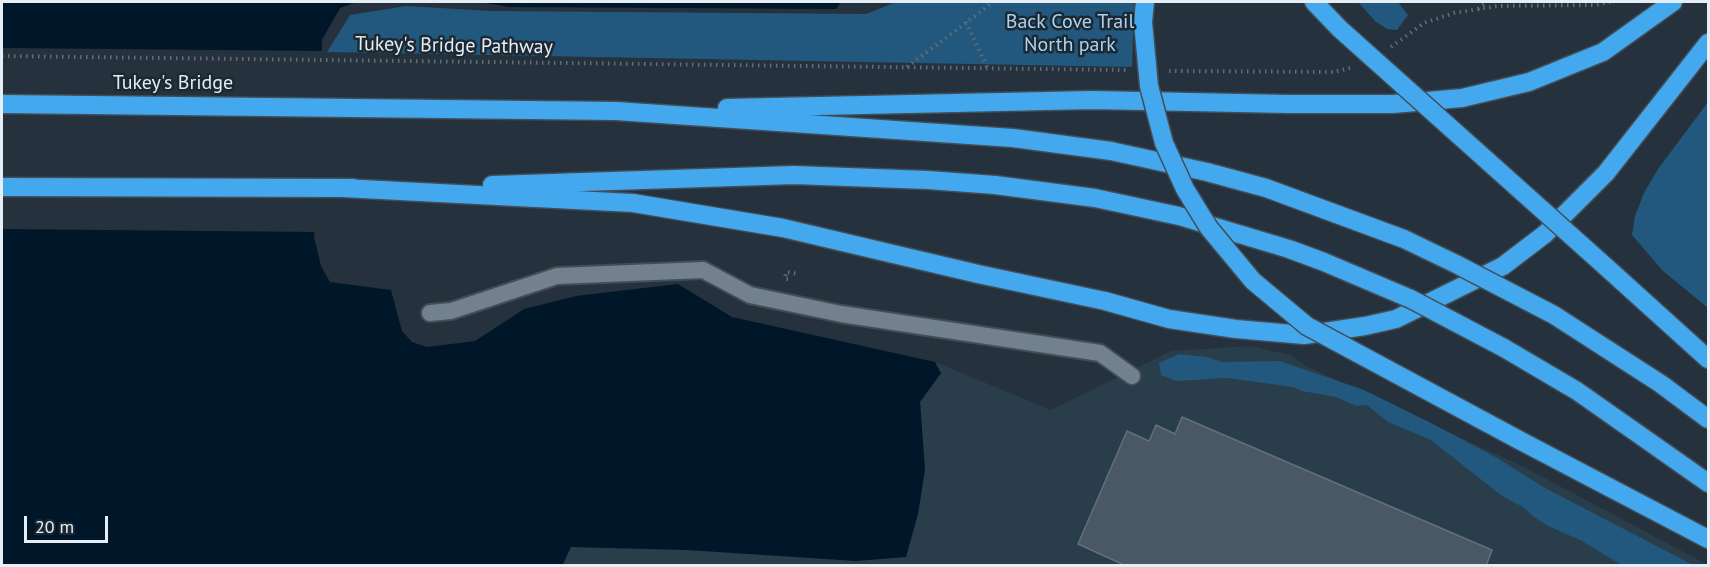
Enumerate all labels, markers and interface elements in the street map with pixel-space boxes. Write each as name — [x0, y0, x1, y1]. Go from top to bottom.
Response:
park label: Back Cove Trail North park — [1006, 10, 1134, 57]
street label: Tukey's Bridge Pathway — [355, 32, 553, 60]
street label: Tukey's Bridge — [113, 71, 233, 95]
scale bar — [27, 504, 111, 542]
text: 20 m — [35, 515, 74, 538]

